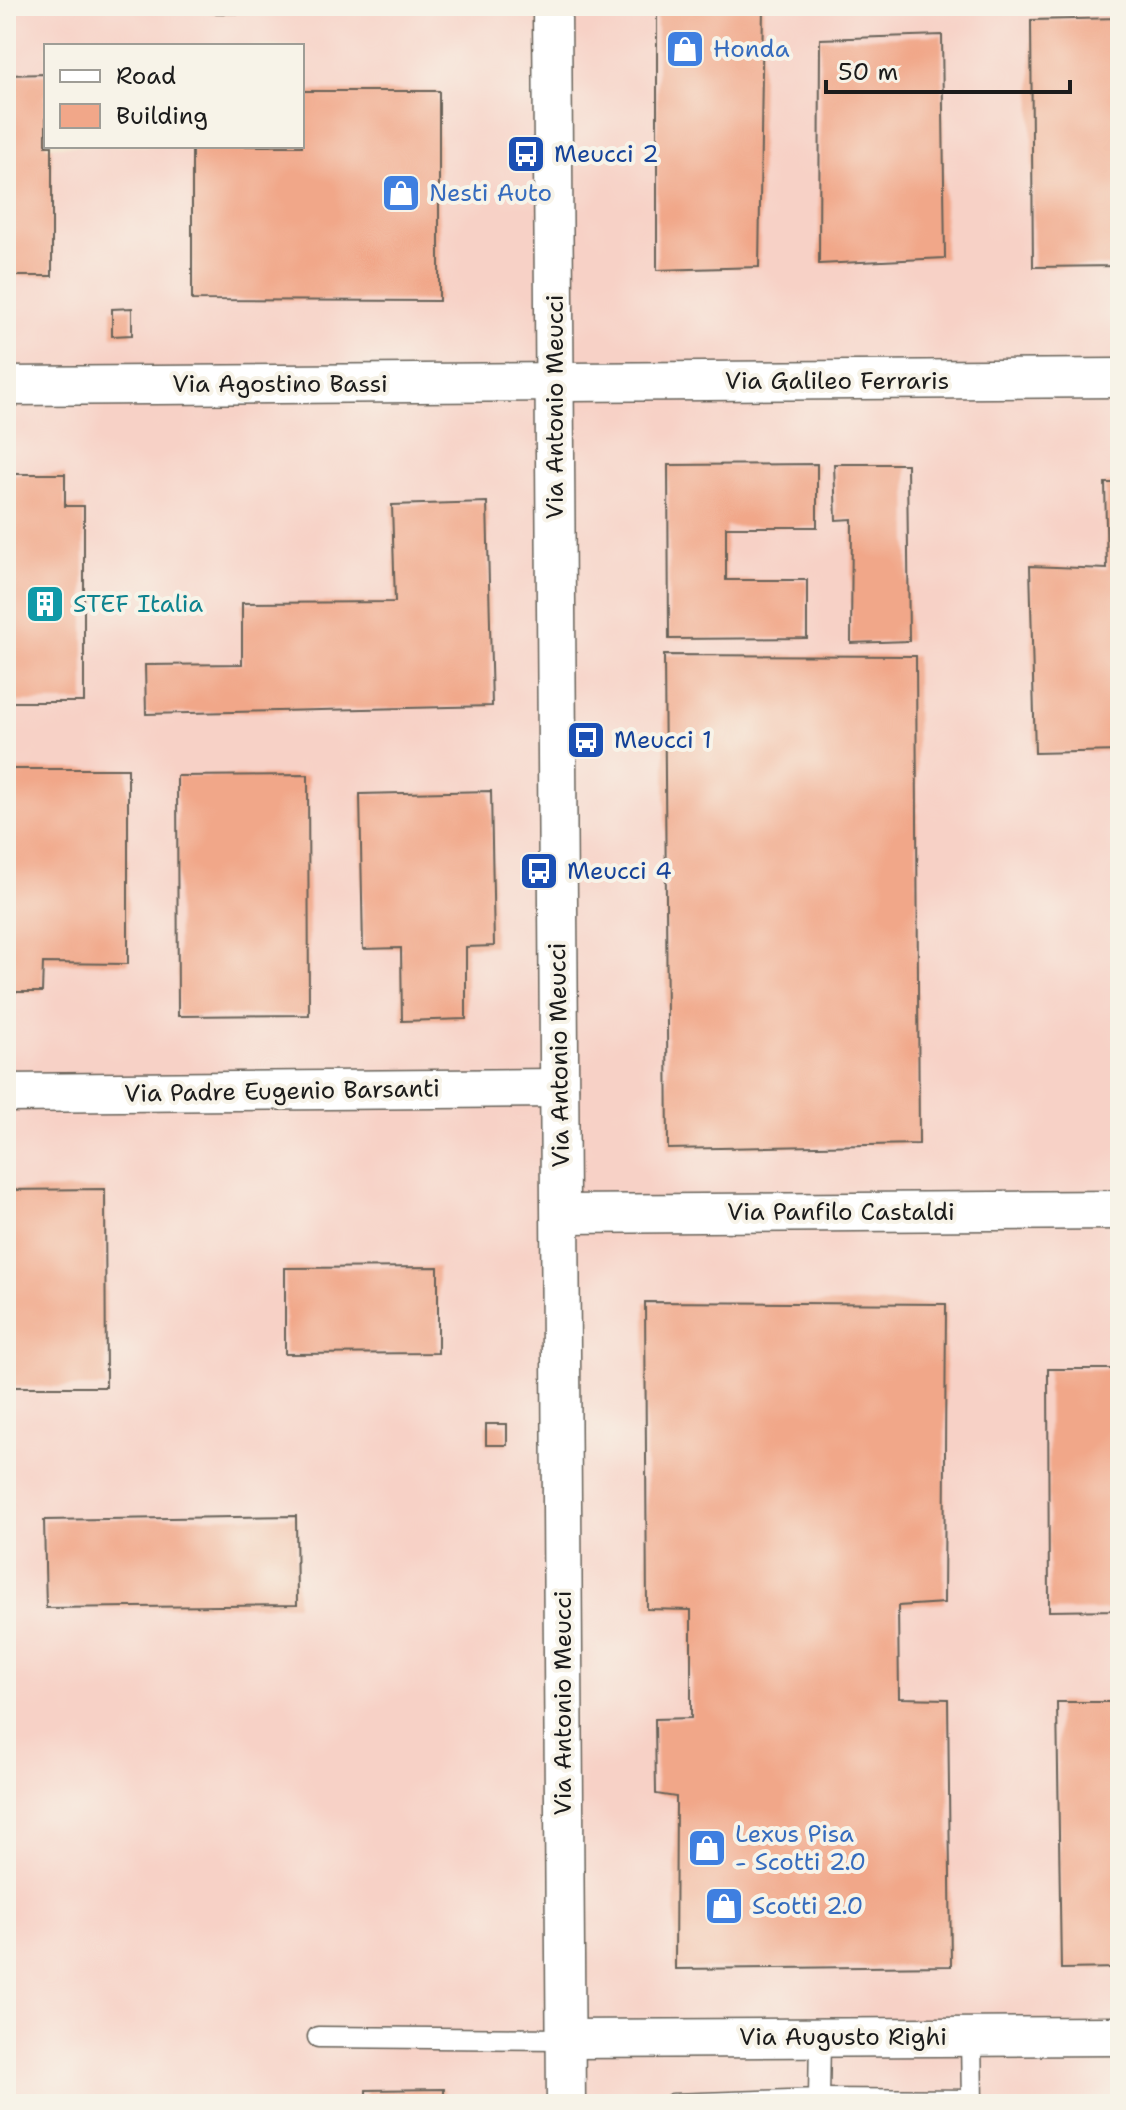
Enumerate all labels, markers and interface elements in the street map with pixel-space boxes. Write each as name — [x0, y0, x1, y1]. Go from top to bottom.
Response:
shop icon: Honda — [664, 28, 706, 70]
place label: Honda — [713, 33, 790, 65]
legend — [44, 44, 304, 148]
scale bar — [826, 44, 1070, 94]
text: 50 m — [838, 56, 898, 88]
text: Road — [116, 60, 176, 92]
text: Building — [116, 100, 208, 132]
bus stop icon: Meucci 2 — [505, 133, 547, 175]
place label: Meucci 2 — [554, 138, 659, 170]
shop icon: Nesti Auto — [380, 172, 422, 214]
place label: Nesti Auto — [429, 177, 552, 209]
street label: Via Antonio Meucci — [539, 294, 571, 520]
street label: Via Galileo Ferraris — [725, 365, 949, 397]
street label: Via Agostino Bassi — [172, 368, 388, 400]
building icon: STEF Italia — [24, 583, 66, 625]
place label: STEF Italia — [73, 588, 203, 620]
bus stop icon: Meucci 1 — [565, 719, 607, 761]
place label: Meucci 1 — [614, 724, 712, 756]
bus stop icon: Meucci 4 — [518, 850, 560, 892]
place label: Meucci 4 — [567, 855, 672, 887]
street label: Via Antonio Meucci — [541, 942, 577, 1168]
street label: Via Padre Eugenio Barsanti — [124, 1072, 440, 1110]
street label: Via Panfilo Castaldi — [727, 1196, 955, 1228]
street label: Via Antonio Meucci — [547, 1590, 579, 1816]
place label: Lexus Pisa - Scotti 2.0 — [735, 1818, 866, 1878]
shop icon: Lexus Pisa - Scotti 2.0 — [686, 1827, 728, 1869]
shop icon: Scotti 2.0 — [703, 1885, 745, 1927]
place label: Scotti 2.0 — [752, 1890, 863, 1922]
street label: Via Augusto Righi — [739, 2021, 947, 2053]

